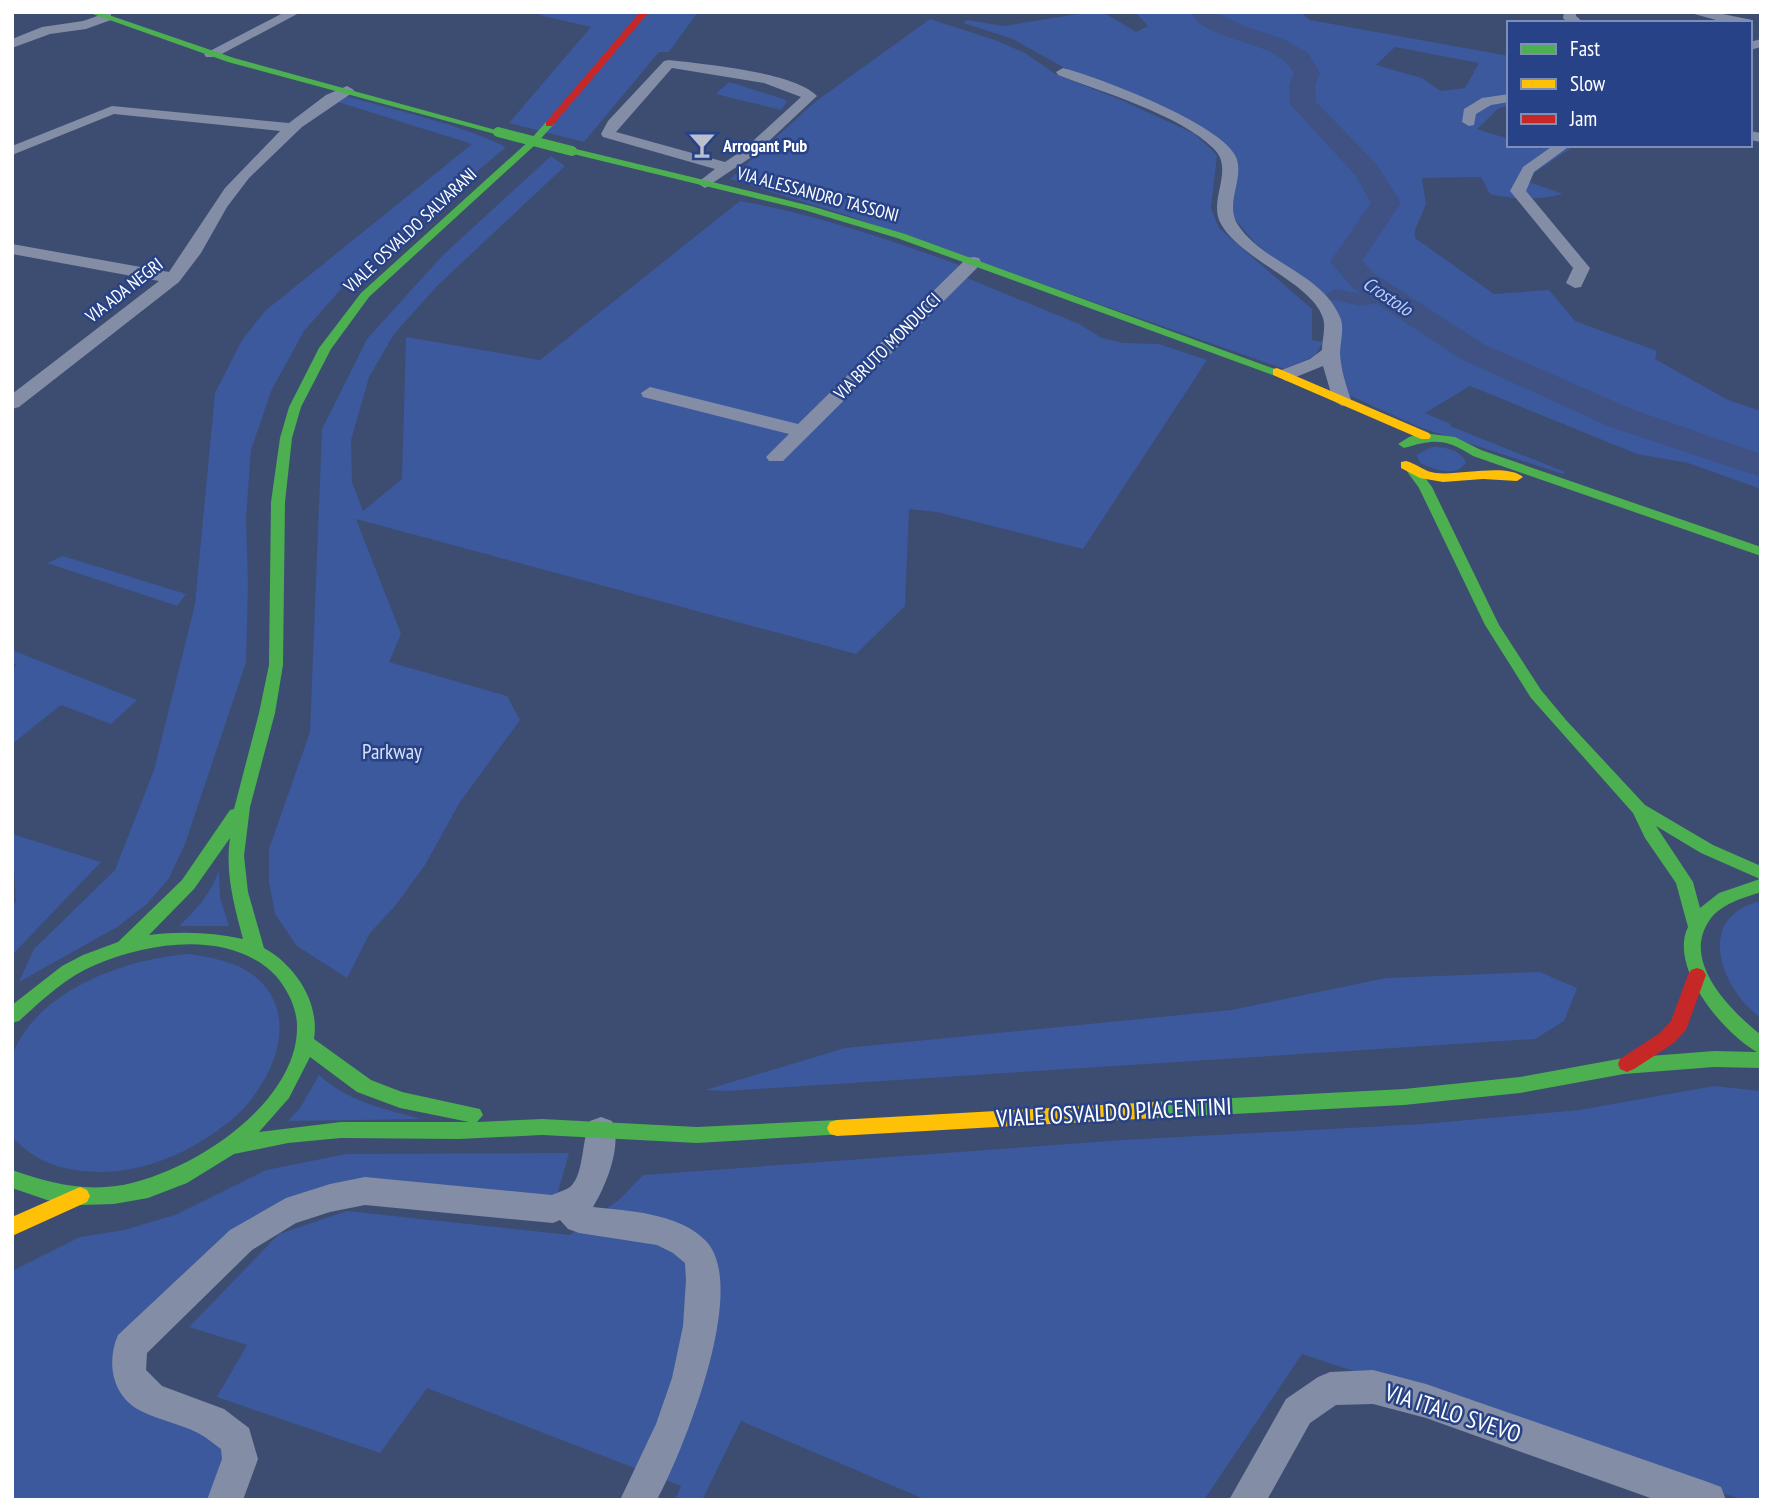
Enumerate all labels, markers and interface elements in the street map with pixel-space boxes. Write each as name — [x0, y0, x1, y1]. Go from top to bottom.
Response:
legend — [1507, 21, 1752, 147]
text: Fast — [1570, 35, 1600, 62]
text: Slow — [1570, 70, 1606, 97]
text: Jam — [1569, 105, 1597, 132]
bar icon: Arrogant Pub — [687, 130, 717, 160]
place label: Arrogant Pub — [722, 134, 807, 157]
street label: VIA ALESSANDRO TASSONI — [734, 161, 901, 227]
street label: VIALE OSVALDO SALVARANI — [338, 162, 481, 298]
street label: VIA ADA NEGRI — [80, 253, 167, 328]
water label: Crostolo — [1359, 271, 1419, 322]
street label: VIA BRUTO MONDUCCI — [828, 288, 945, 405]
park label: Parkway — [362, 738, 422, 765]
street label: VIALE OSVALDO PIACENTINI — [995, 1090, 1232, 1134]
street label: VIA ITALO SVEVO — [1380, 1376, 1525, 1450]

